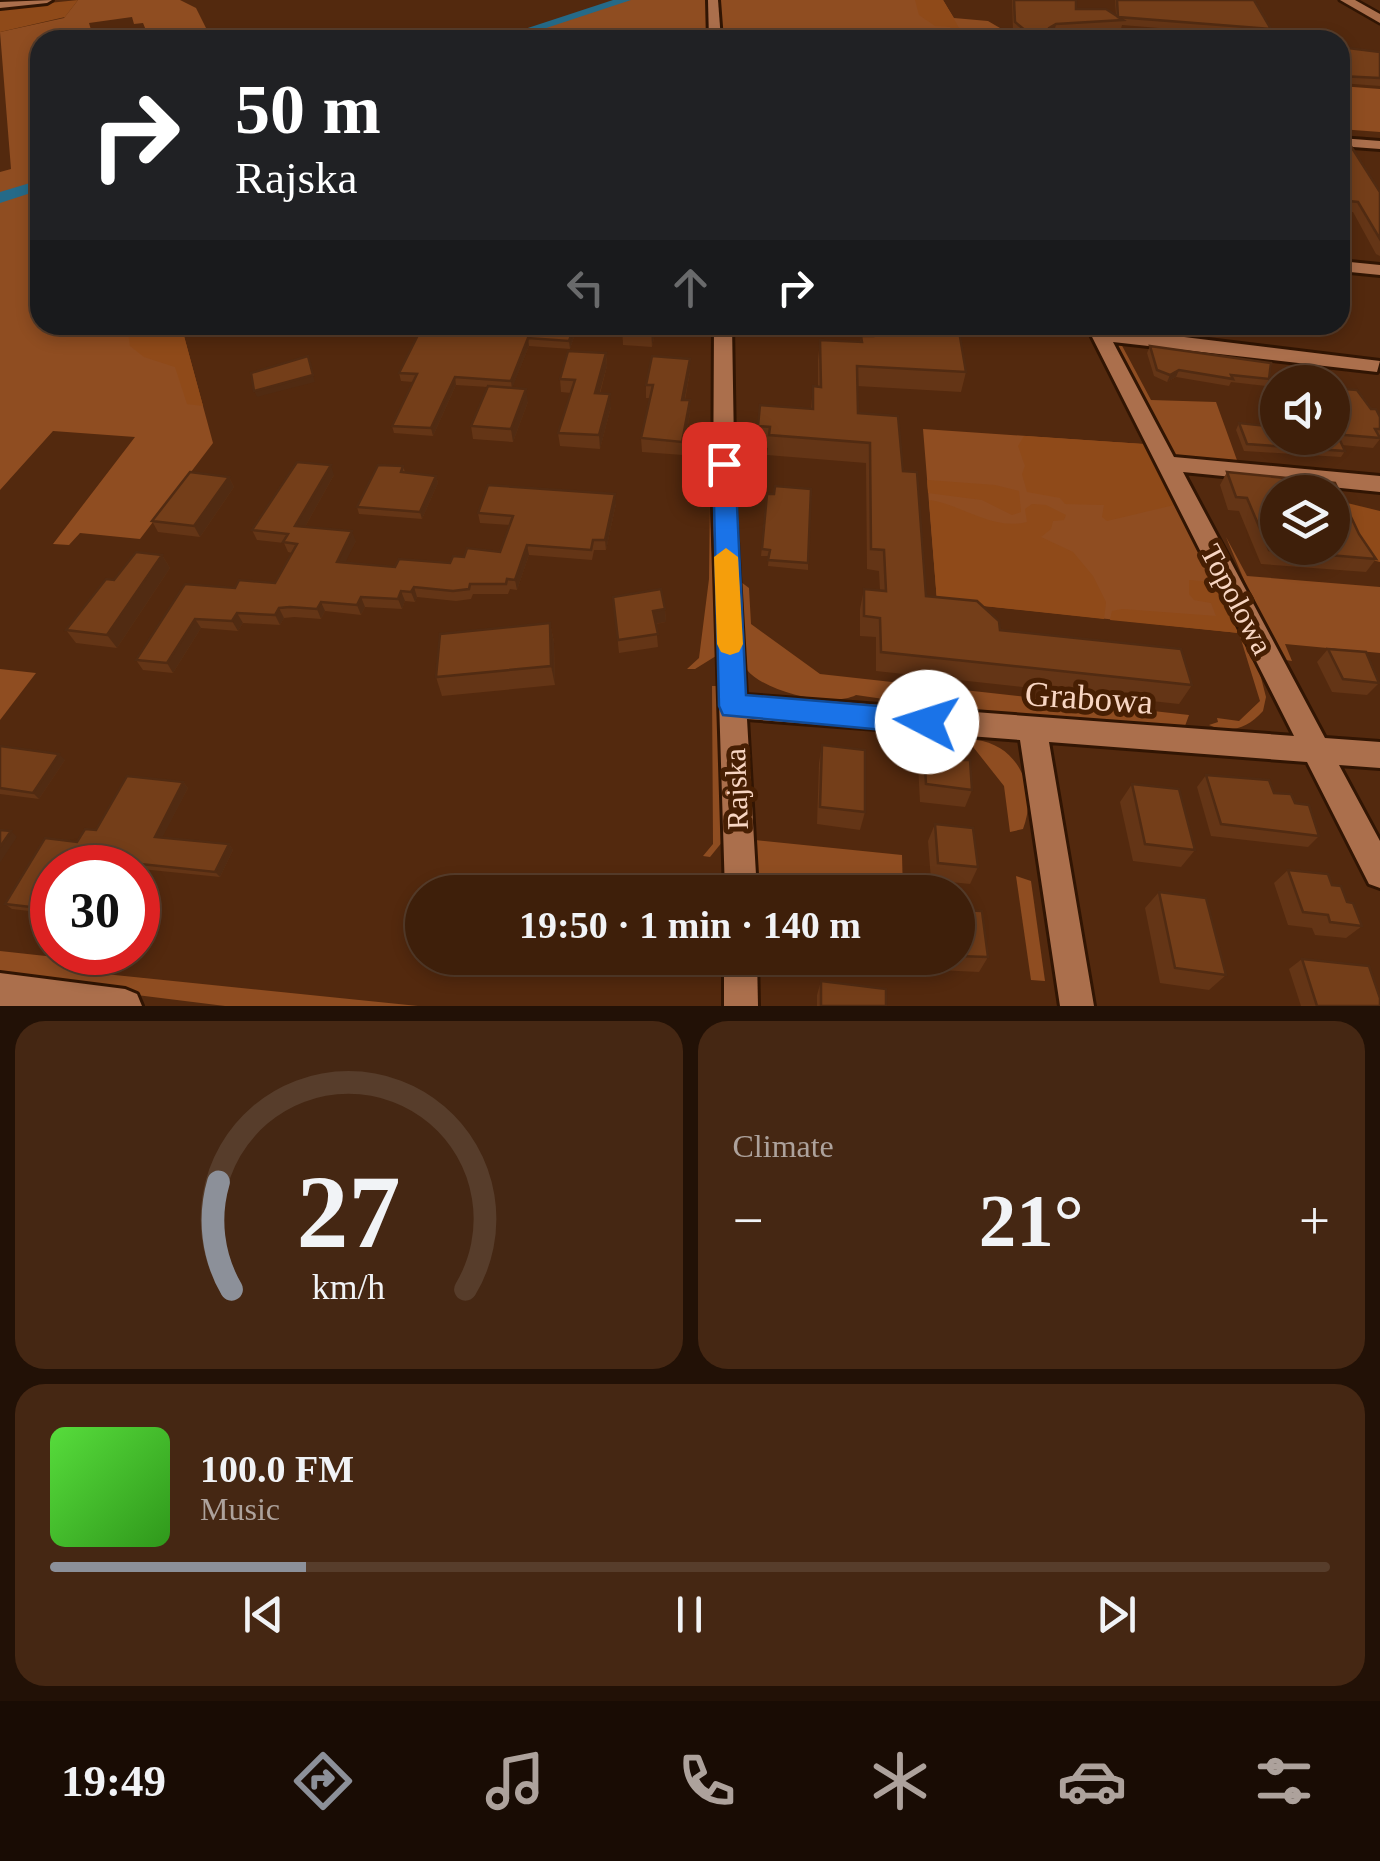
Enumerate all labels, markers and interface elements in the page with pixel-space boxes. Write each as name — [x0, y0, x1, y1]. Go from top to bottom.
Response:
icon: right — [70, 70, 200, 200]
text: 50 m — [235, 71, 381, 148]
text: Rajska — [235, 153, 357, 203]
icon: left — [558, 260, 613, 315]
icon: ahead — [663, 260, 718, 315]
icon: right — [768, 260, 823, 315]
map controls — [1260, 365, 1350, 565]
button: sound — [1260, 365, 1350, 455]
pin — [682, 422, 767, 507]
icon: arrive — [697, 437, 752, 492]
button: layers — [1260, 475, 1350, 565]
street label: Topolowa — [1194, 538, 1280, 660]
position arrow — [875, 670, 979, 774]
street label: Grabowa — [1024, 674, 1155, 722]
street label: Rajska — [718, 748, 754, 830]
speed limit sign: 30 — [30, 845, 160, 975]
text: 19:50 · 1 min · 140 m — [519, 904, 861, 946]
text: Climate — [733, 1128, 834, 1164]
text: 27 — [297, 1154, 401, 1269]
text: 21° — [979, 1179, 1084, 1262]
text: − — [733, 1190, 764, 1251]
text: + — [1299, 1190, 1330, 1251]
text: km/h — [312, 1267, 386, 1307]
text: 100.0 FM — [200, 1448, 354, 1490]
text: Music — [200, 1491, 280, 1527]
icon: previous — [236, 1587, 291, 1642]
icon: pause — [662, 1587, 717, 1642]
icon: next — [1089, 1587, 1144, 1642]
icon: directions — [288, 1746, 358, 1816]
icon: music — [480, 1746, 550, 1816]
icon: phone — [672, 1746, 742, 1816]
icon: climate — [865, 1746, 935, 1816]
icon: car — [1057, 1746, 1127, 1816]
icon: filters — [1249, 1746, 1319, 1816]
text: 19:49 — [61, 1756, 166, 1806]

